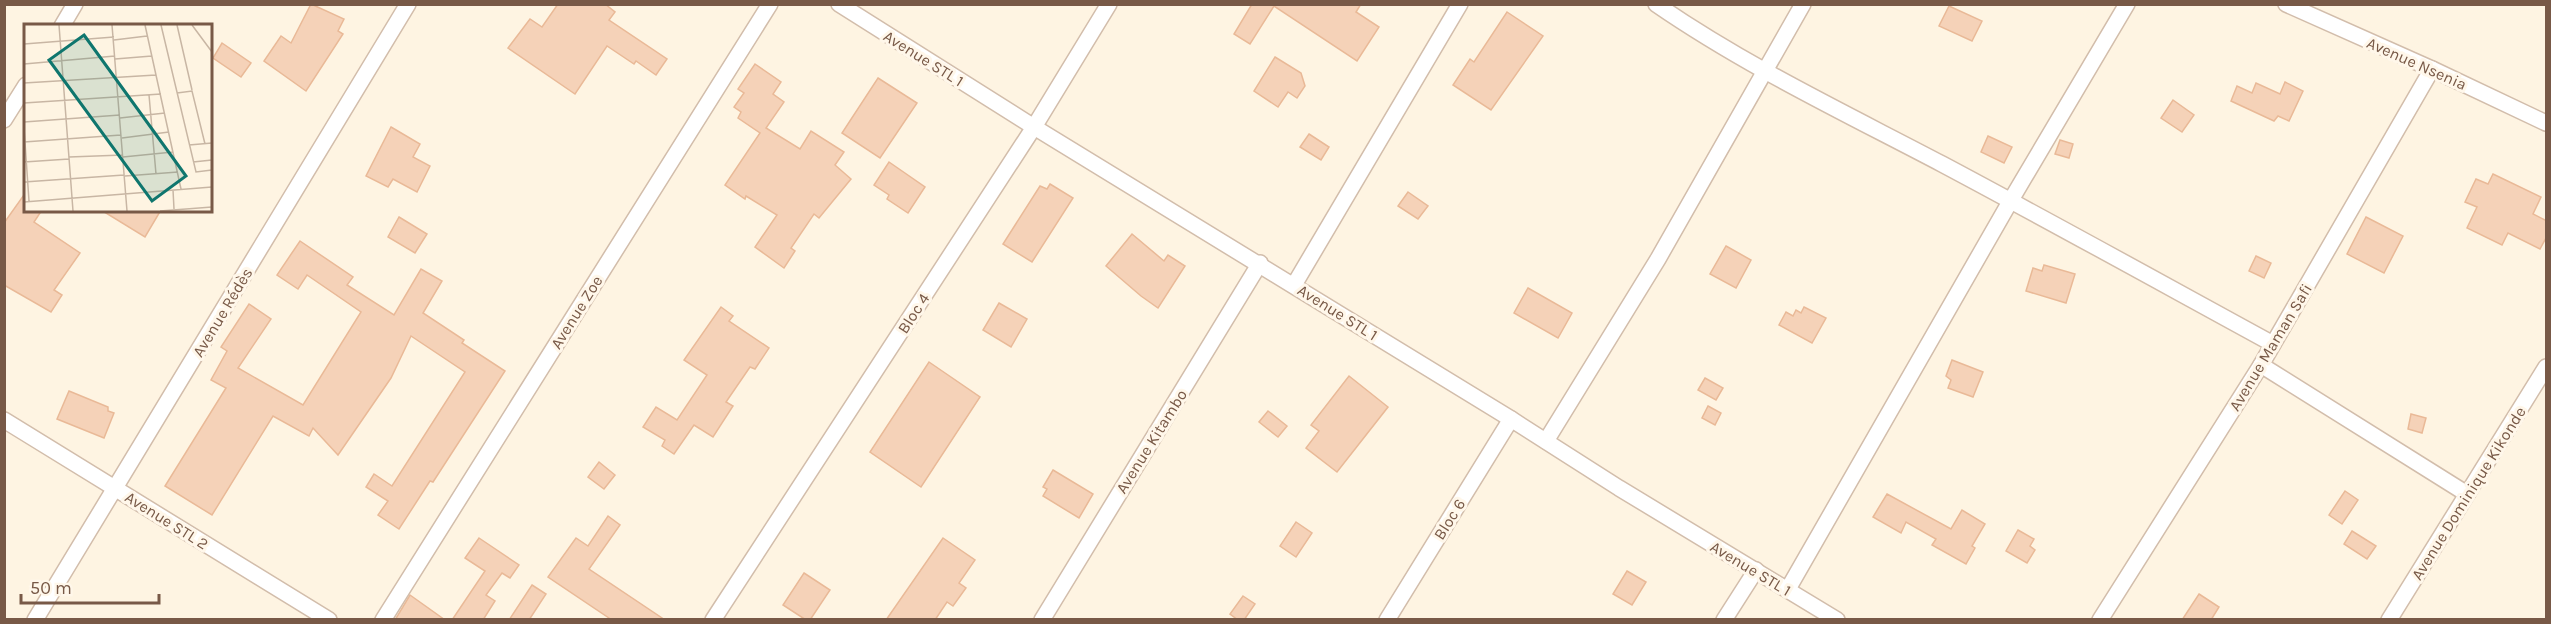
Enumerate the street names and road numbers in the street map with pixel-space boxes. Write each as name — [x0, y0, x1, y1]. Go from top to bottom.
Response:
street label: Avenue STL 1 — [880, 26, 967, 91]
street label: Avenue Nsenia — [2364, 33, 2470, 94]
street label: Avenue Rédès — [188, 264, 256, 360]
street label: Avenue Zoe — [546, 272, 606, 352]
street label: Avenue STL 1 — [1294, 280, 1381, 345]
street label: Avenue Maman Safi — [2225, 280, 2316, 414]
street label: Bloc 4 — [893, 290, 933, 337]
street label: Avenue Kitambo — [1112, 386, 1191, 497]
street label: Avenue Dominique Kikonde — [2407, 403, 2530, 583]
street label: Avenue STL 2 — [122, 487, 212, 554]
street label: Bloc 6 — [1430, 495, 1469, 543]
street label: Avenue STL 1 — [1707, 537, 1795, 600]

